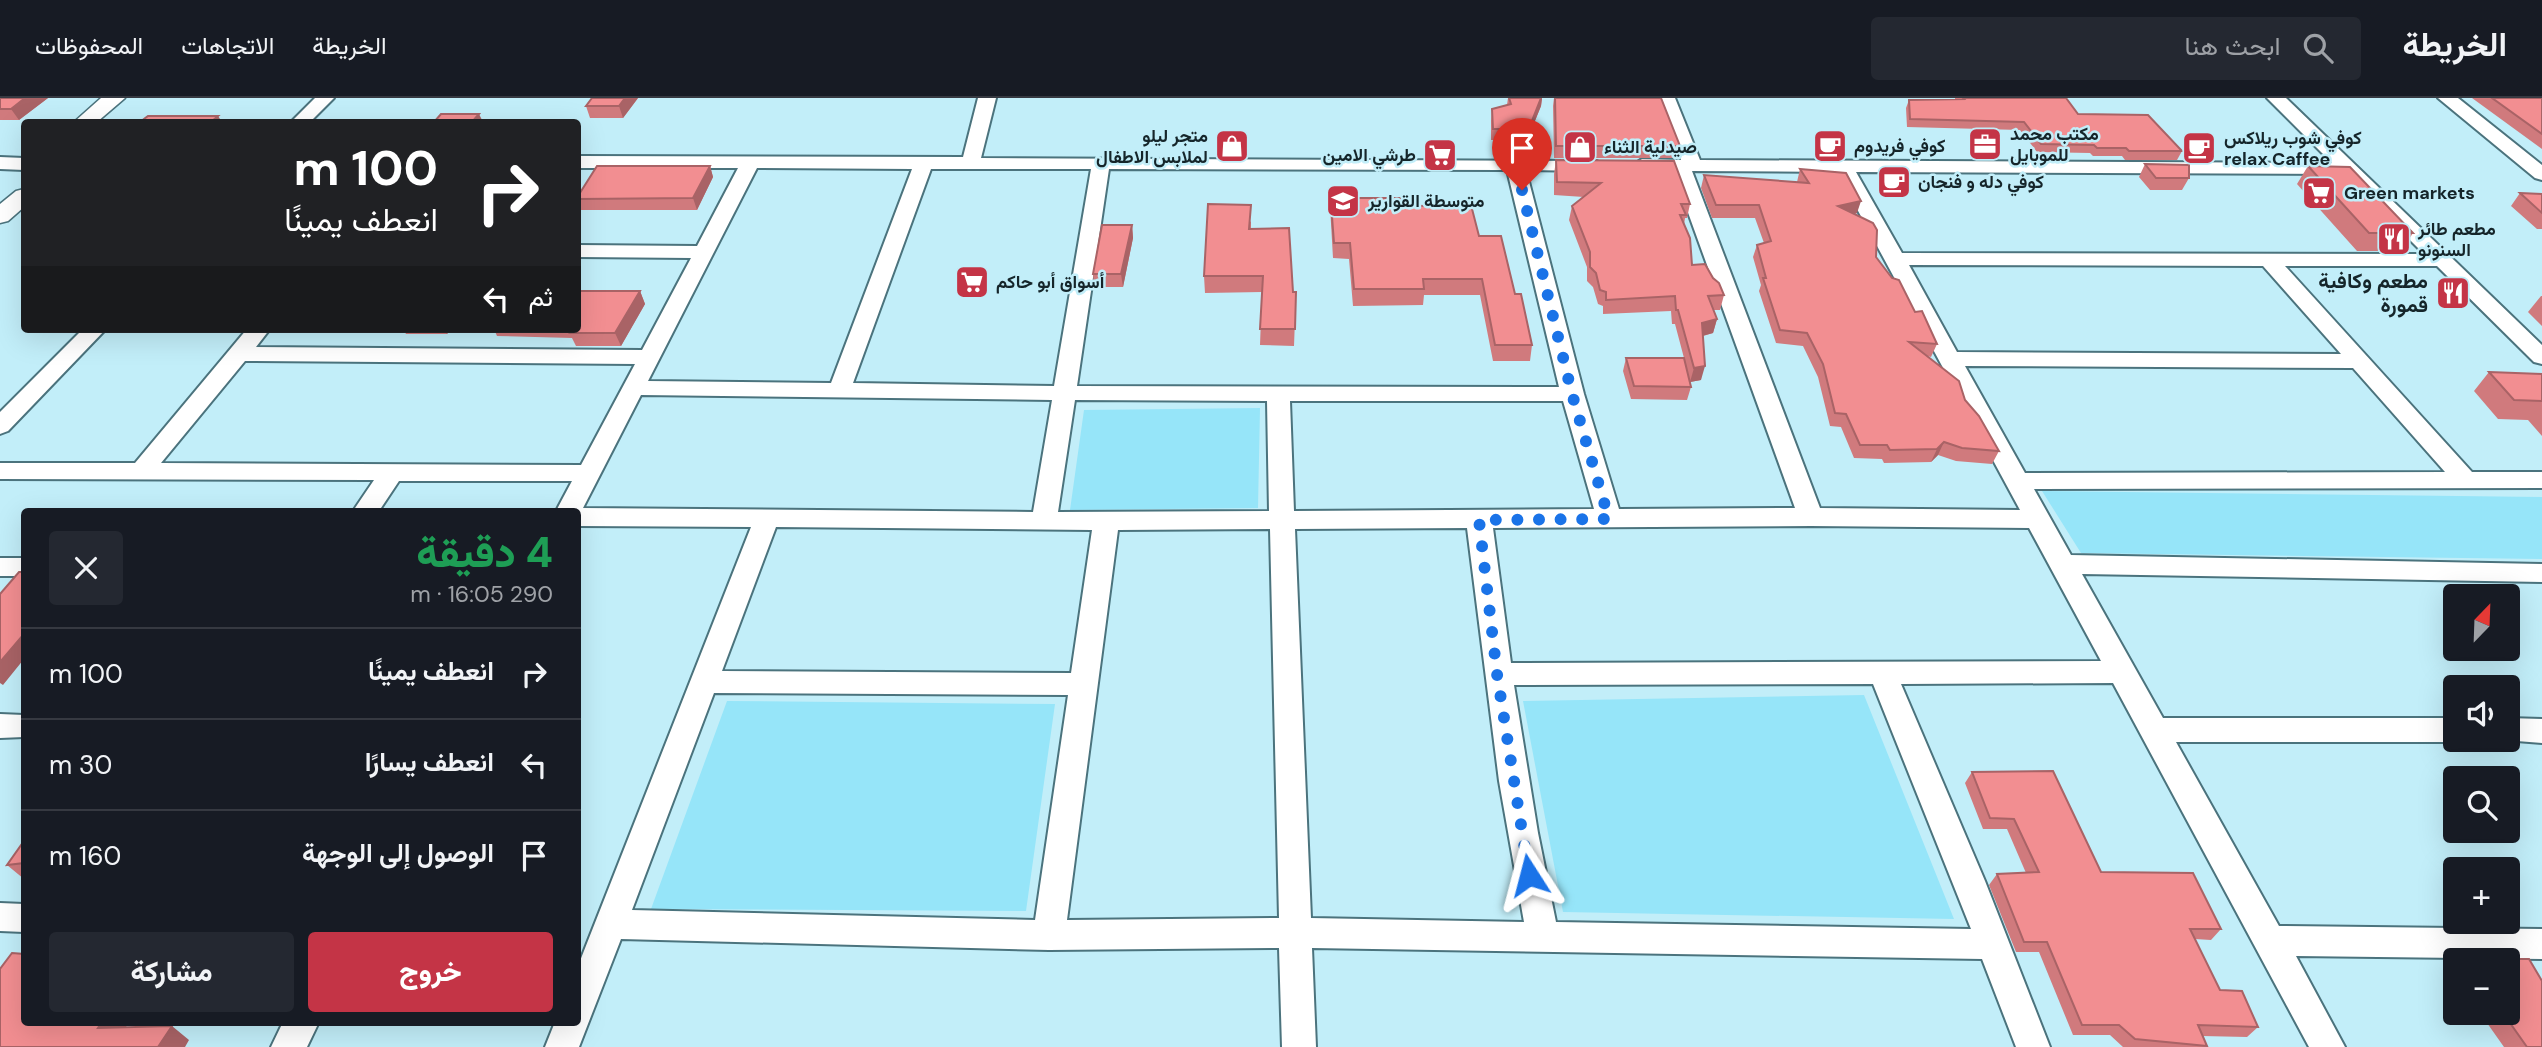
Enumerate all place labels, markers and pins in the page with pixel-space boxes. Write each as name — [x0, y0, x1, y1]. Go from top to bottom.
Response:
pin — [1492, 118, 1552, 190]
place label: مكتب محمد للموبايل — [2010, 122, 2099, 167]
place label: متجر ليلو لملابس الاطفال — [1096, 124, 1208, 169]
office icon: مكتب محمد للموبايل — [1966, 125, 2004, 163]
place label: كوفي شوب ريلاكس relax Caffee — [2224, 126, 2362, 171]
shop icon: متجر ليلو لملابس الاطفال — [1213, 127, 1251, 165]
cafe icon: كوفي فريدوم — [1811, 127, 1849, 165]
shop icon: صيدلية الثناء — [1561, 128, 1599, 166]
cafe icon: كوفي شوب ريلاكس relax Caffee — [2180, 129, 2218, 167]
place label: كوفي فريدوم — [1854, 134, 1945, 161]
place label: صيدلية الثناء — [1604, 135, 1697, 159]
supermarket icon: طرشي الامين — [1421, 136, 1459, 174]
place label: طرشي الامين — [1323, 143, 1416, 170]
cafe icon: كوفي دله و فنجان — [1875, 163, 1913, 201]
place label: كوفي دله و فنجان — [1918, 170, 2044, 197]
supermarket icon: Green markets — [2300, 174, 2338, 212]
place label: Green markets — [2344, 181, 2475, 205]
school or university icon: متوسطة القوارير — [1324, 182, 1362, 220]
place label: متوسطة القوارير — [1367, 189, 1485, 213]
place label: مطعم طائر السنونو — [2417, 217, 2496, 262]
restaurant icon: مطعم طائر السنونو — [2375, 220, 2413, 258]
supermarket icon: أسواق أبو حاكم — [953, 263, 991, 301]
place label: مطعم وكافية قمورة — [2318, 267, 2428, 319]
place label: أسواق أبو حاكم — [996, 270, 1105, 294]
restaurant icon: مطعم وكافية قمورة — [2434, 274, 2472, 312]

